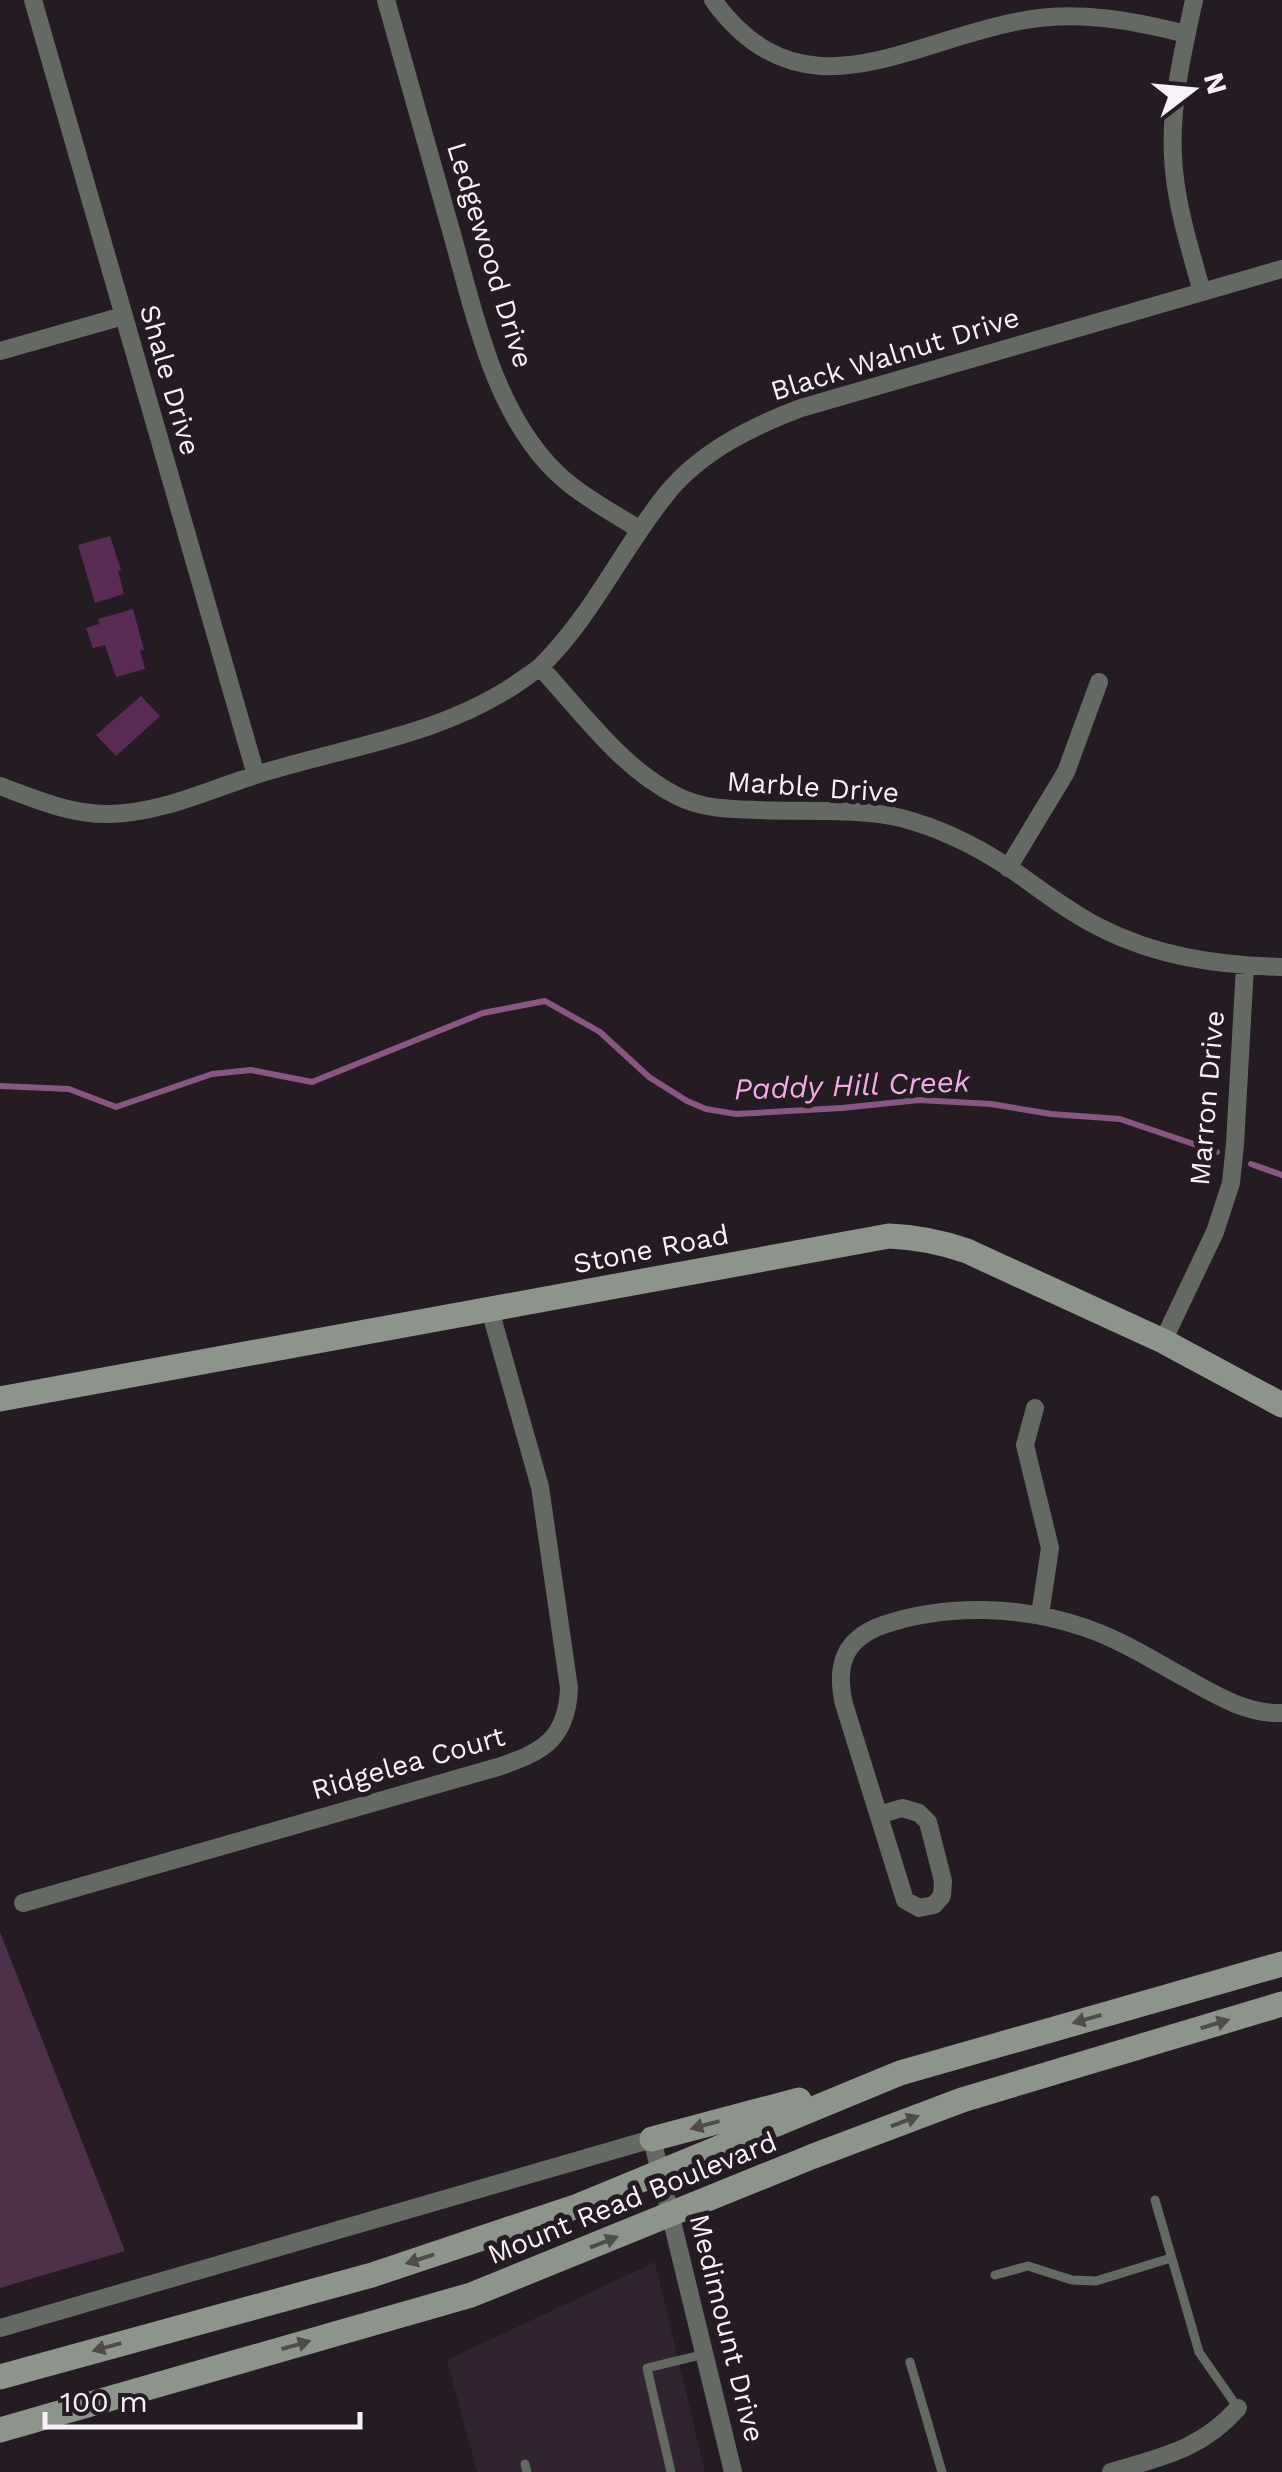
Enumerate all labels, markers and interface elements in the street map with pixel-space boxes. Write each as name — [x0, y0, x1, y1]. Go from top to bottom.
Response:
north arrow — [1142, 40, 1242, 140]
text: N — [1197, 69, 1234, 98]
street label: Ledgewood Drive — [440, 138, 540, 372]
street label: Black Walnut Drive — [767, 300, 1023, 408]
street label: Shale Drive — [133, 301, 207, 459]
street label: Marble Drive — [726, 765, 900, 809]
street label: Marron Drive — [1183, 1009, 1231, 1187]
water label: Paddy Hill Creek — [733, 1063, 972, 1107]
street label: Stone Road — [570, 1218, 732, 1280]
street label: Ridgelea Court — [308, 1720, 509, 1806]
one-way arrow — [1071, 2011, 1102, 2027]
one-way arrow — [1200, 2016, 1231, 2031]
one-way arrow — [891, 2113, 921, 2129]
one-way arrow — [689, 2117, 720, 2133]
street label: Mount Read Boulevard — [483, 2125, 781, 2271]
street label: Medimount Drive — [683, 2211, 771, 2445]
one-way arrow — [589, 2234, 619, 2250]
one-way arrow — [404, 2252, 434, 2267]
one-way arrow — [281, 2337, 312, 2352]
one-way arrow — [91, 2340, 122, 2356]
scale bar — [45, 2367, 360, 2429]
text: 100 m — [60, 2384, 148, 2419]

